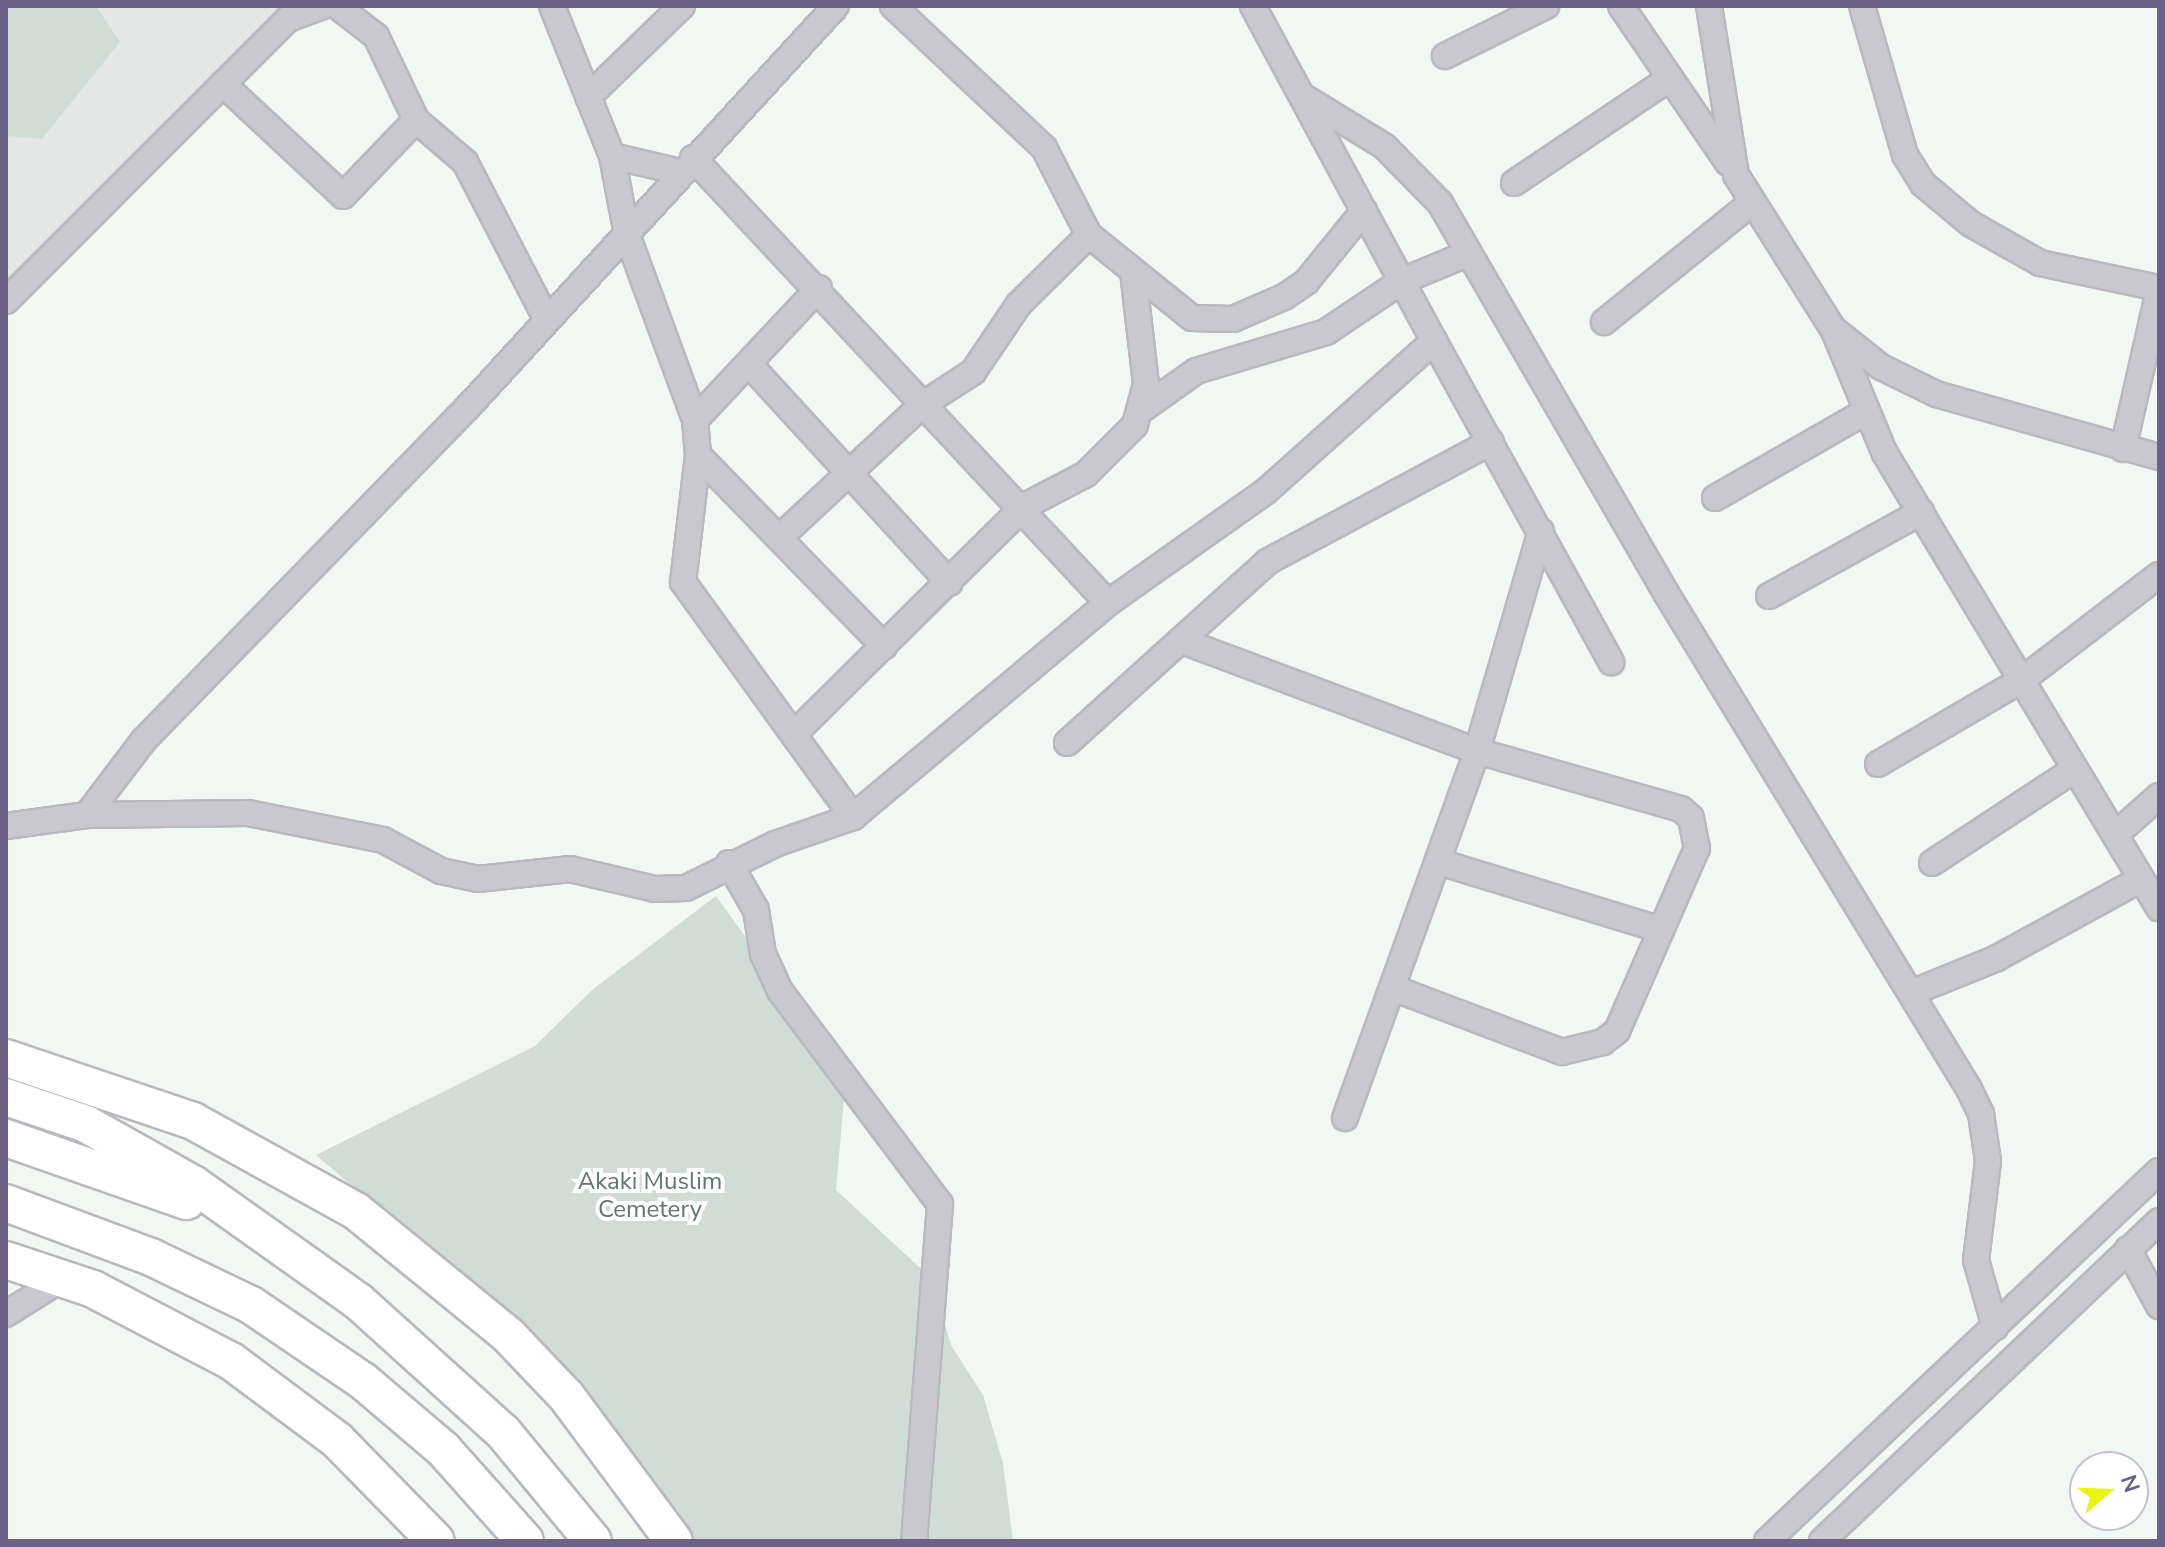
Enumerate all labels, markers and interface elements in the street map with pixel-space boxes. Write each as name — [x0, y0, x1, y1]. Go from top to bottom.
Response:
park label: Akaki Muslim Cemetery — [578, 1168, 722, 1224]
north arrow — [2069, 1451, 2149, 1531]
text: N — [2113, 1471, 2147, 1497]

